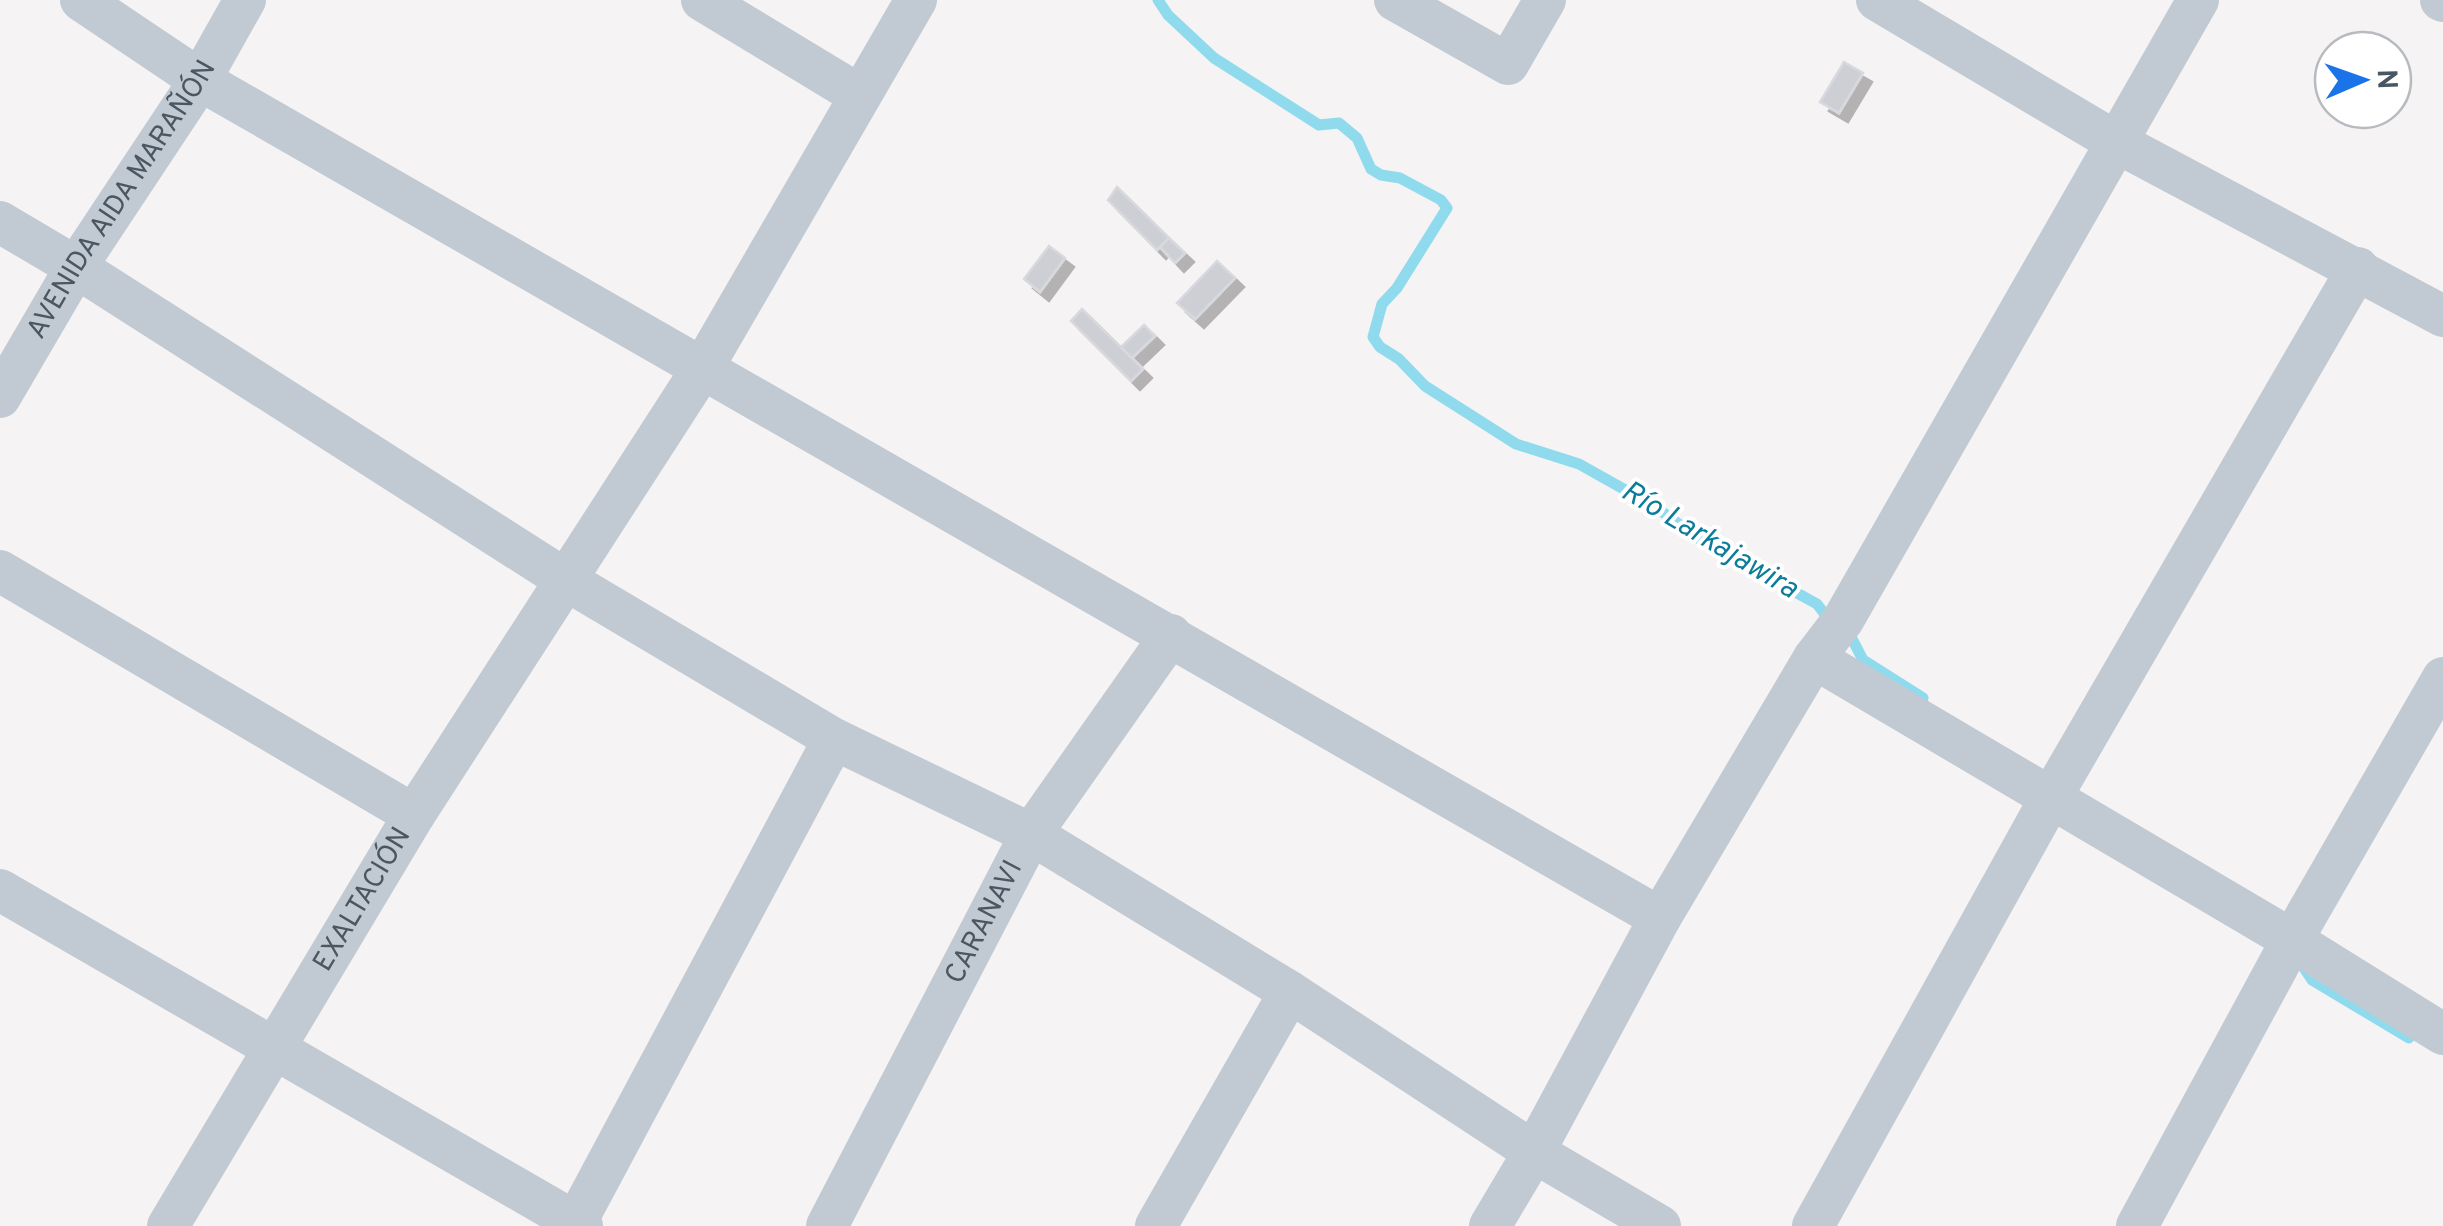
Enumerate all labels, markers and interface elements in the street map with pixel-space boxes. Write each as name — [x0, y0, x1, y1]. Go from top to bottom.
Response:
north arrow — [2313, 30, 2413, 130]
street label: AVENIDA AIDA MARAÑÓN — [20, 54, 225, 346]
text: N — [2367, 69, 2403, 90]
water label: Río Larkajawira — [1614, 474, 1805, 609]
street label: EXALTACIÓN — [306, 821, 420, 979]
street label: CARANAVI — [938, 855, 1032, 991]

